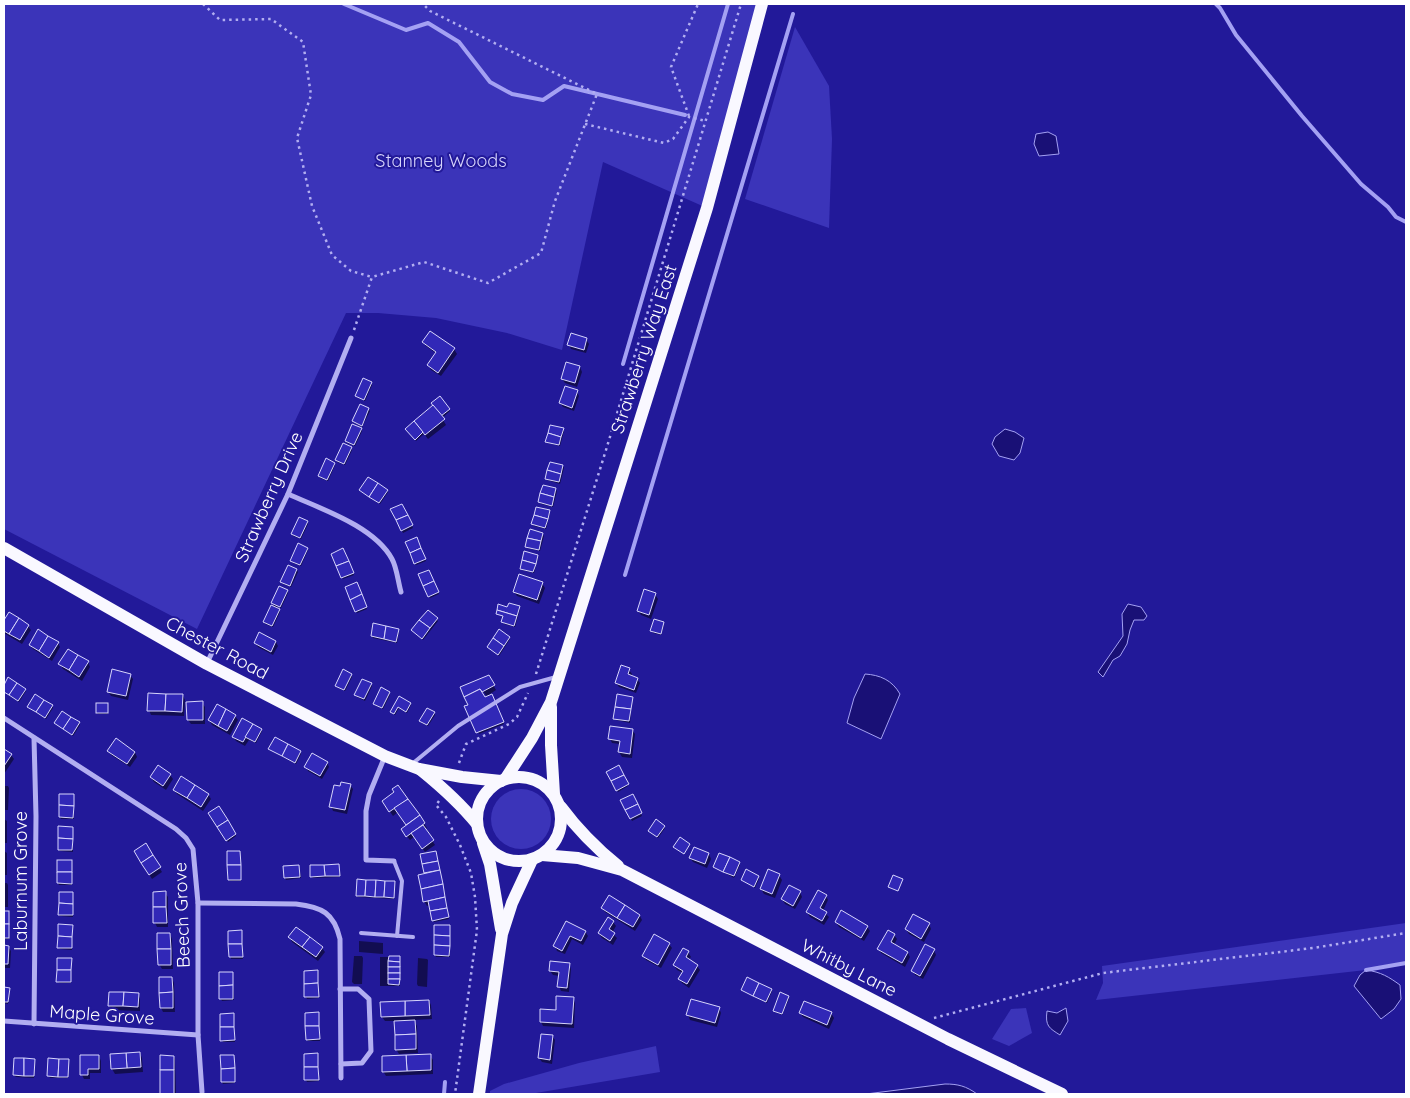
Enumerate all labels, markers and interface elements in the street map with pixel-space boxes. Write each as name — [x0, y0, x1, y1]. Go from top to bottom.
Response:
park label: Stanney Woods — [375, 149, 507, 172]
street label: Strawberry Way East — [605, 261, 682, 436]
street label: Strawberry Drive — [229, 428, 308, 566]
street label: Chester Road — [162, 611, 273, 684]
street label: Laburnum Grove — [9, 811, 32, 951]
street label: Beech Grove — [168, 862, 195, 968]
street label: Whitby Lane — [797, 934, 901, 1002]
street label: Maple Grove — [49, 999, 155, 1030]

